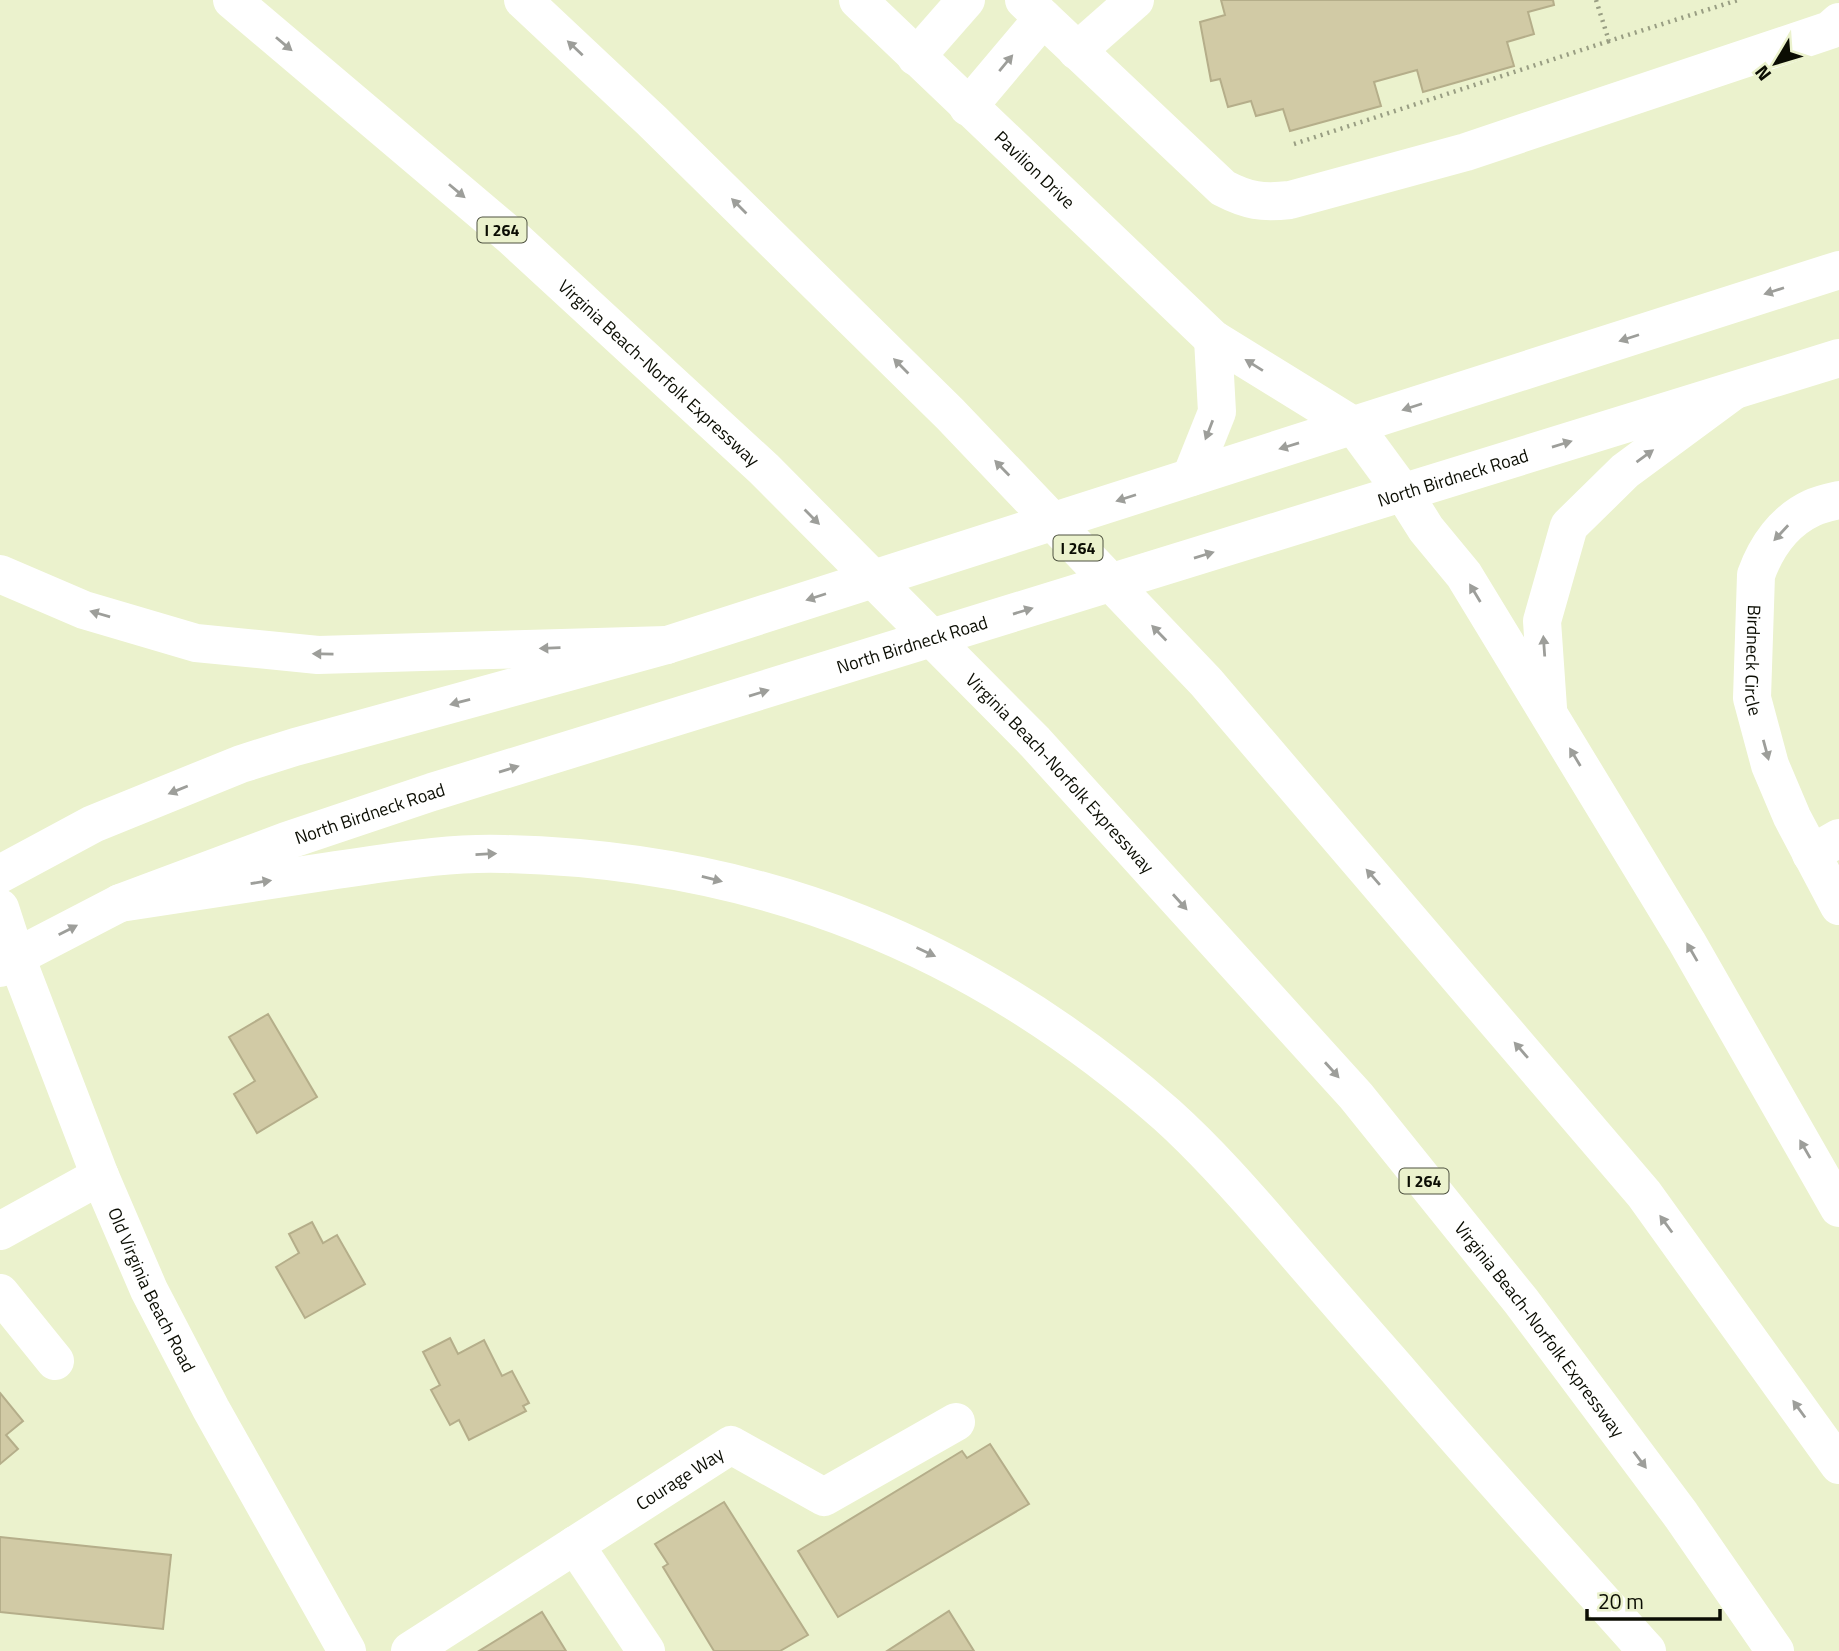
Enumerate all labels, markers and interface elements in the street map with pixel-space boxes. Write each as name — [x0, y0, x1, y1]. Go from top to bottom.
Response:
north arrow — [1741, 28, 1811, 98]
one-way arrow — [275, 36, 292, 51]
one-way arrow — [567, 41, 584, 57]
one-way arrow — [998, 54, 1013, 71]
text: N — [1747, 60, 1778, 88]
street label: Pavilion Drive — [989, 124, 1082, 214]
one-way arrow — [449, 183, 466, 198]
one-way arrow — [731, 199, 748, 215]
road number: I 264 — [477, 218, 526, 242]
street label: Virginia Beach-Norfolk Expressway — [552, 273, 766, 473]
one-way arrow — [1763, 287, 1784, 297]
one-way arrow — [1618, 333, 1639, 344]
one-way arrow — [893, 357, 910, 374]
one-way arrow — [1245, 358, 1264, 371]
one-way arrow — [1401, 403, 1422, 413]
one-way arrow — [1204, 420, 1215, 441]
one-way arrow — [1552, 439, 1573, 449]
street label: North Birdneck Road — [1374, 441, 1532, 513]
one-way arrow — [1279, 442, 1300, 452]
one-way arrow — [1636, 449, 1654, 463]
one-way arrow — [995, 460, 1011, 477]
one-way arrow — [1115, 494, 1136, 504]
one-way arrow — [804, 509, 821, 526]
one-way arrow — [1773, 524, 1789, 541]
road number: I 264 — [1054, 536, 1102, 561]
one-way arrow — [1194, 550, 1215, 560]
one-way arrow — [1469, 583, 1481, 602]
one-way arrow — [805, 593, 826, 603]
street label: Birdneck Circle — [1738, 604, 1770, 718]
one-way arrow — [1013, 606, 1034, 616]
street label: North Birdneck Road — [833, 608, 991, 680]
one-way arrow — [89, 609, 110, 619]
one-way arrow — [1152, 625, 1168, 642]
one-way arrow — [1538, 635, 1549, 657]
one-way arrow — [539, 643, 561, 654]
one-way arrow — [311, 648, 333, 660]
street label: Virginia Beach-Norfolk Expressway — [960, 667, 1161, 879]
one-way arrow — [748, 687, 769, 698]
one-way arrow — [448, 697, 470, 708]
one-way arrow — [1761, 740, 1772, 762]
one-way arrow — [1568, 747, 1581, 766]
one-way arrow — [499, 764, 520, 774]
street label: North Birdneck Road — [291, 775, 448, 851]
one-way arrow — [167, 784, 188, 795]
one-way arrow — [475, 849, 497, 860]
one-way arrow — [1366, 868, 1381, 885]
one-way arrow — [701, 873, 723, 884]
one-way arrow — [250, 876, 272, 887]
one-way arrow — [1171, 893, 1187, 910]
one-way arrow — [58, 924, 78, 936]
one-way arrow — [1686, 942, 1698, 961]
one-way arrow — [916, 947, 937, 958]
one-way arrow — [1514, 1041, 1529, 1058]
one-way arrow — [1324, 1061, 1340, 1079]
one-way arrow — [1799, 1140, 1811, 1159]
road number: I 264 — [1400, 1168, 1448, 1194]
street label: Old Virginia Beach Road — [101, 1203, 203, 1377]
street label: Virginia Beach-Norfolk Expressway — [1448, 1215, 1632, 1443]
one-way arrow — [1659, 1215, 1673, 1233]
one-way arrow — [1792, 1400, 1806, 1418]
street label: Courage Way — [630, 1440, 729, 1516]
one-way arrow — [1633, 1451, 1647, 1469]
scale bar — [1587, 1578, 1720, 1622]
text: 20 m — [1598, 1585, 1644, 1617]

